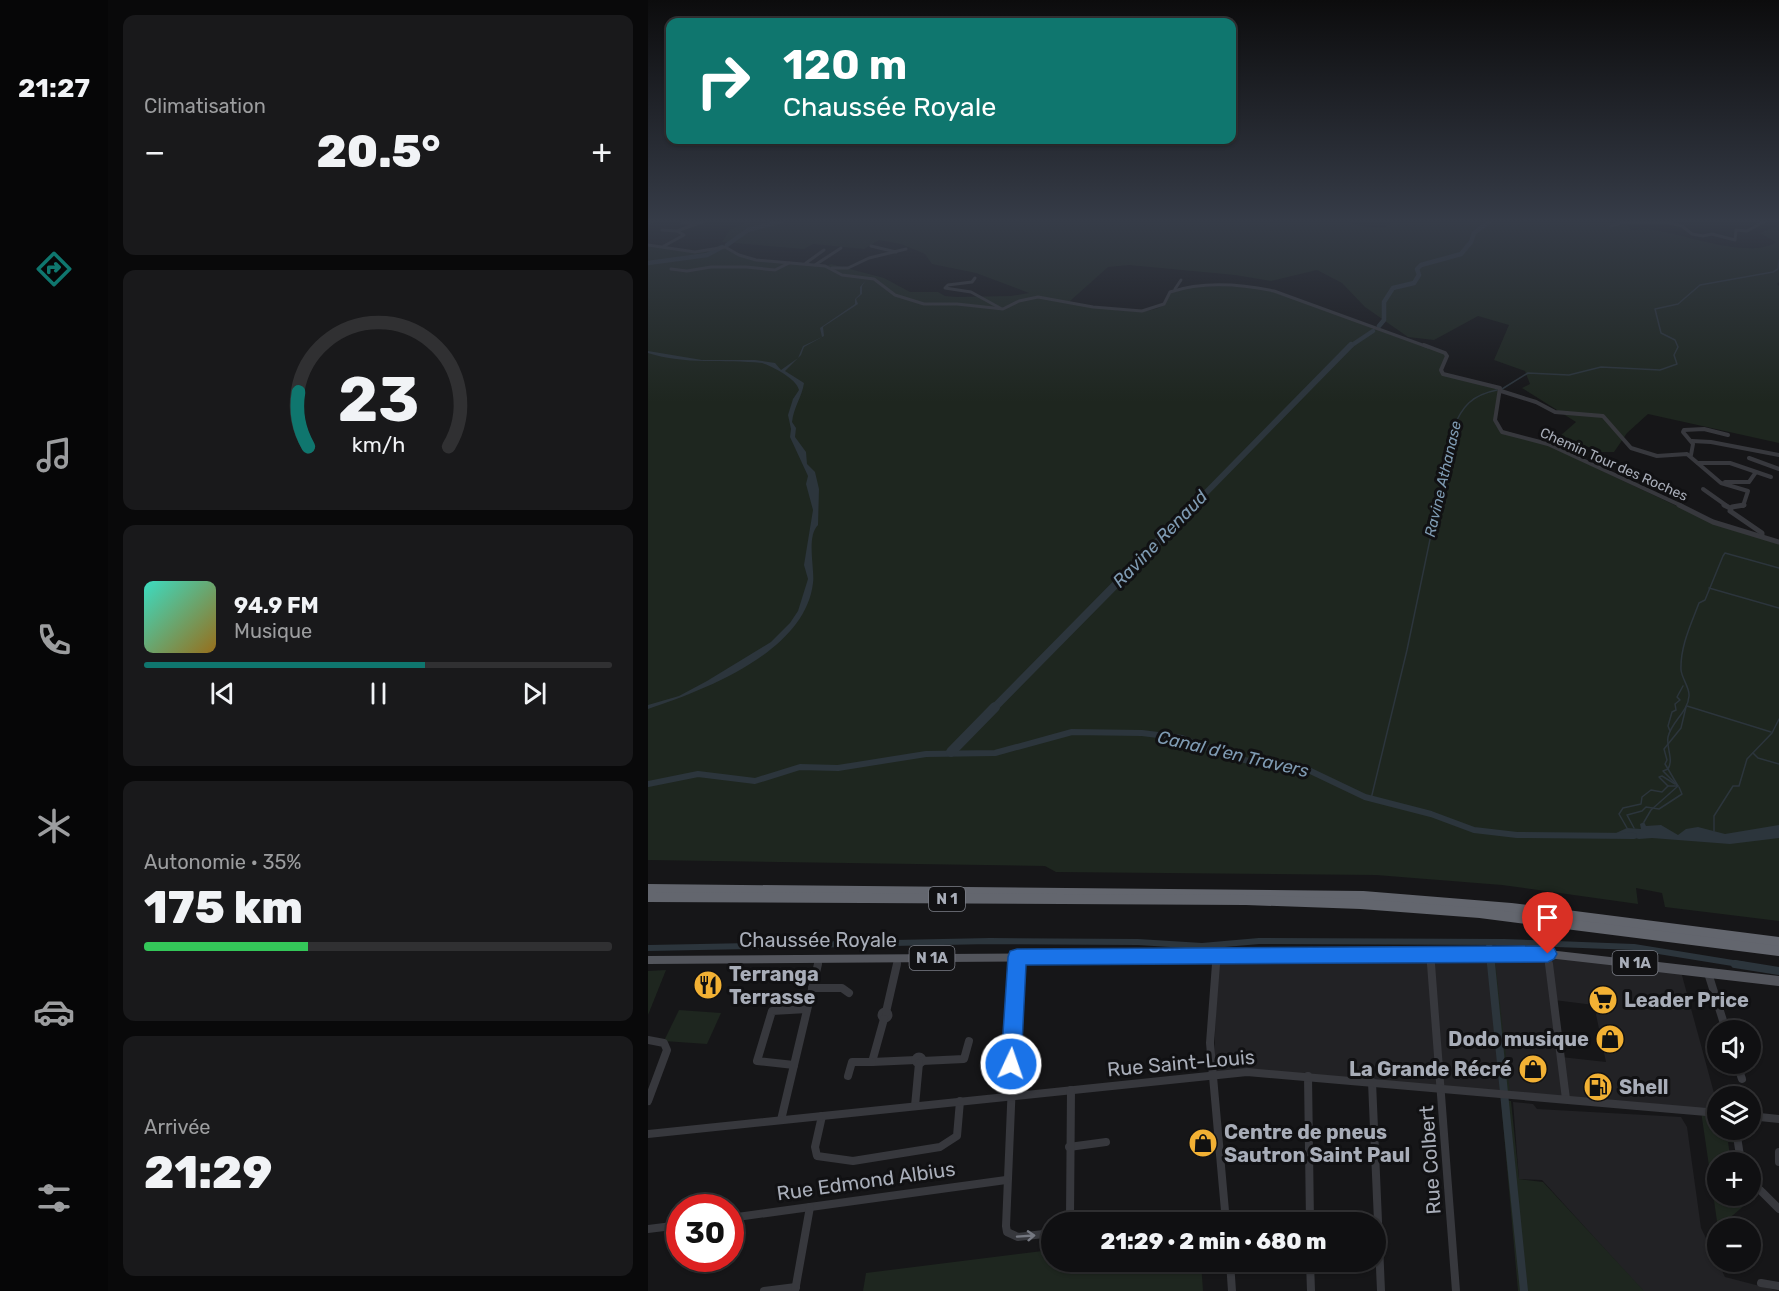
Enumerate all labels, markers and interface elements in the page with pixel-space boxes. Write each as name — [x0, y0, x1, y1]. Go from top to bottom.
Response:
text: 120 m — [783, 40, 907, 90]
icon: right — [684, 42, 762, 120]
text: 21:27 — [18, 72, 90, 104]
text: Chaussée Royale — [783, 91, 996, 123]
text: Climatisation — [144, 94, 266, 118]
text: 20.5° — [316, 125, 441, 178]
text: − — [144, 132, 165, 171]
text: + — [591, 132, 612, 171]
icon: directions — [33, 248, 75, 290]
text: 23 — [337, 363, 419, 437]
water label: Ravine Athanase — [1421, 419, 1465, 539]
street label: Chemin Tour des Roches — [1537, 424, 1690, 505]
text: km/h — [351, 433, 405, 458]
icon: music — [33, 434, 75, 476]
water label: Ravine Renaud — [1108, 486, 1212, 592]
text: 94.9 FM — [234, 592, 319, 619]
icon: phone — [33, 619, 75, 661]
text: Musique — [234, 619, 312, 643]
icon: previous — [206, 677, 239, 710]
icon: pause — [362, 677, 395, 710]
icon: next — [518, 677, 551, 710]
water label: Canal d'en Travers — [1155, 726, 1311, 782]
icon: climate — [33, 805, 75, 847]
text: Autonomie · 35% — [144, 850, 302, 874]
text: 175 km — [144, 881, 303, 934]
road number: N 1 — [929, 887, 965, 911]
pin — [1522, 892, 1573, 954]
icon: arrive — [1531, 901, 1564, 934]
street label: Chaussée Royale — [739, 928, 897, 952]
road number: N 1A — [910, 946, 954, 970]
road number: N 1A — [1612, 951, 1658, 975]
place label: Terranga Terrasse — [729, 962, 819, 1009]
restaurant icon: Terranga Terrasse — [692, 969, 724, 1001]
supermarket icon: Leader Price — [1587, 984, 1619, 1016]
place label: Leader Price — [1624, 988, 1749, 1012]
icon: car — [33, 991, 75, 1033]
map controls — [1707, 1020, 1761, 1272]
button: sound — [1707, 1020, 1761, 1074]
shop icon: Dodo musique — [1594, 1023, 1626, 1055]
place label: Dodo musique — [1448, 1027, 1589, 1051]
position arrow — [979, 1032, 1043, 1096]
street label: Rue Saint-Louis — [1106, 1045, 1256, 1081]
shop icon: La Grande Récré — [1517, 1053, 1549, 1085]
place label: La Grande Récré — [1349, 1057, 1512, 1081]
fuel station icon: Shell — [1582, 1071, 1614, 1103]
place label: Shell — [1619, 1075, 1669, 1099]
button: layers — [1707, 1086, 1761, 1140]
street label: Rue Colbert — [1414, 1104, 1446, 1215]
text: Arrivée — [144, 1115, 211, 1139]
place label: Centre de pneus Sautron Saint Paul — [1224, 1120, 1410, 1167]
shop icon: Centre de pneus Sautron Saint Paul — [1187, 1127, 1219, 1159]
text: 21:29 — [144, 1146, 272, 1199]
button: + — [1707, 1152, 1761, 1206]
street label: Rue Edmond Albius — [775, 1157, 957, 1205]
icon: filters — [33, 1177, 75, 1219]
speed limit sign: 30 — [666, 1194, 744, 1272]
button: − — [1707, 1218, 1761, 1272]
text: 21:29 · 2 min · 680 m — [1101, 1228, 1326, 1255]
one-way arrow — [1015, 1230, 1035, 1241]

